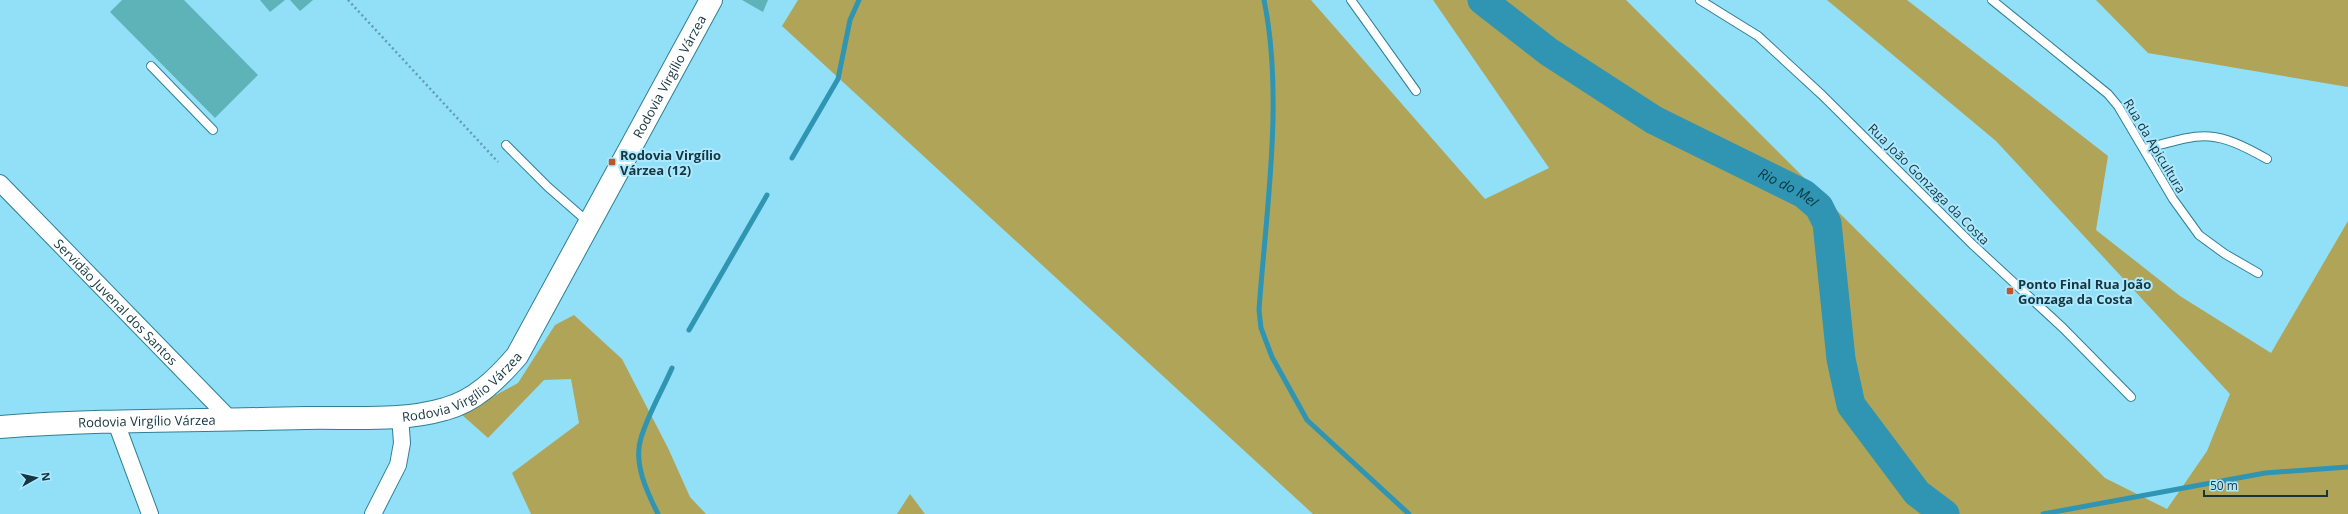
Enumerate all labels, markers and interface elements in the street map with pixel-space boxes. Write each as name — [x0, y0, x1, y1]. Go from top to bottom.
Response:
street label: Rodovia Virgílio Várzea — [628, 12, 710, 141]
street label: Rua da Apicultura — [2120, 95, 2190, 197]
street label: Rua João Gonzaga da Costa — [1864, 119, 1994, 249]
place label: Rodovia Virgílio Várzea (12) — [620, 146, 721, 179]
marker: Rodovia Virgílio Várzea (12) — [607, 157, 617, 167]
water label: Rio do Mel — [1755, 163, 1822, 211]
street label: Servidão Juvenal dos Santos — [50, 235, 182, 369]
place label: Ponto Final Rua João Gonzaga da Costa — [2018, 275, 2151, 308]
marker: Ponto Final Rua João Gonzaga da Costa — [2005, 286, 2015, 296]
street label: Rodovia Virgílio Várzea — [401, 348, 526, 426]
street label: Rodovia Virgílio Várzea — [78, 411, 216, 432]
north arrow — [16, 458, 56, 498]
text: N — [38, 471, 54, 482]
scale bar — [2204, 472, 2327, 498]
text: 50 m — [2210, 477, 2238, 494]

